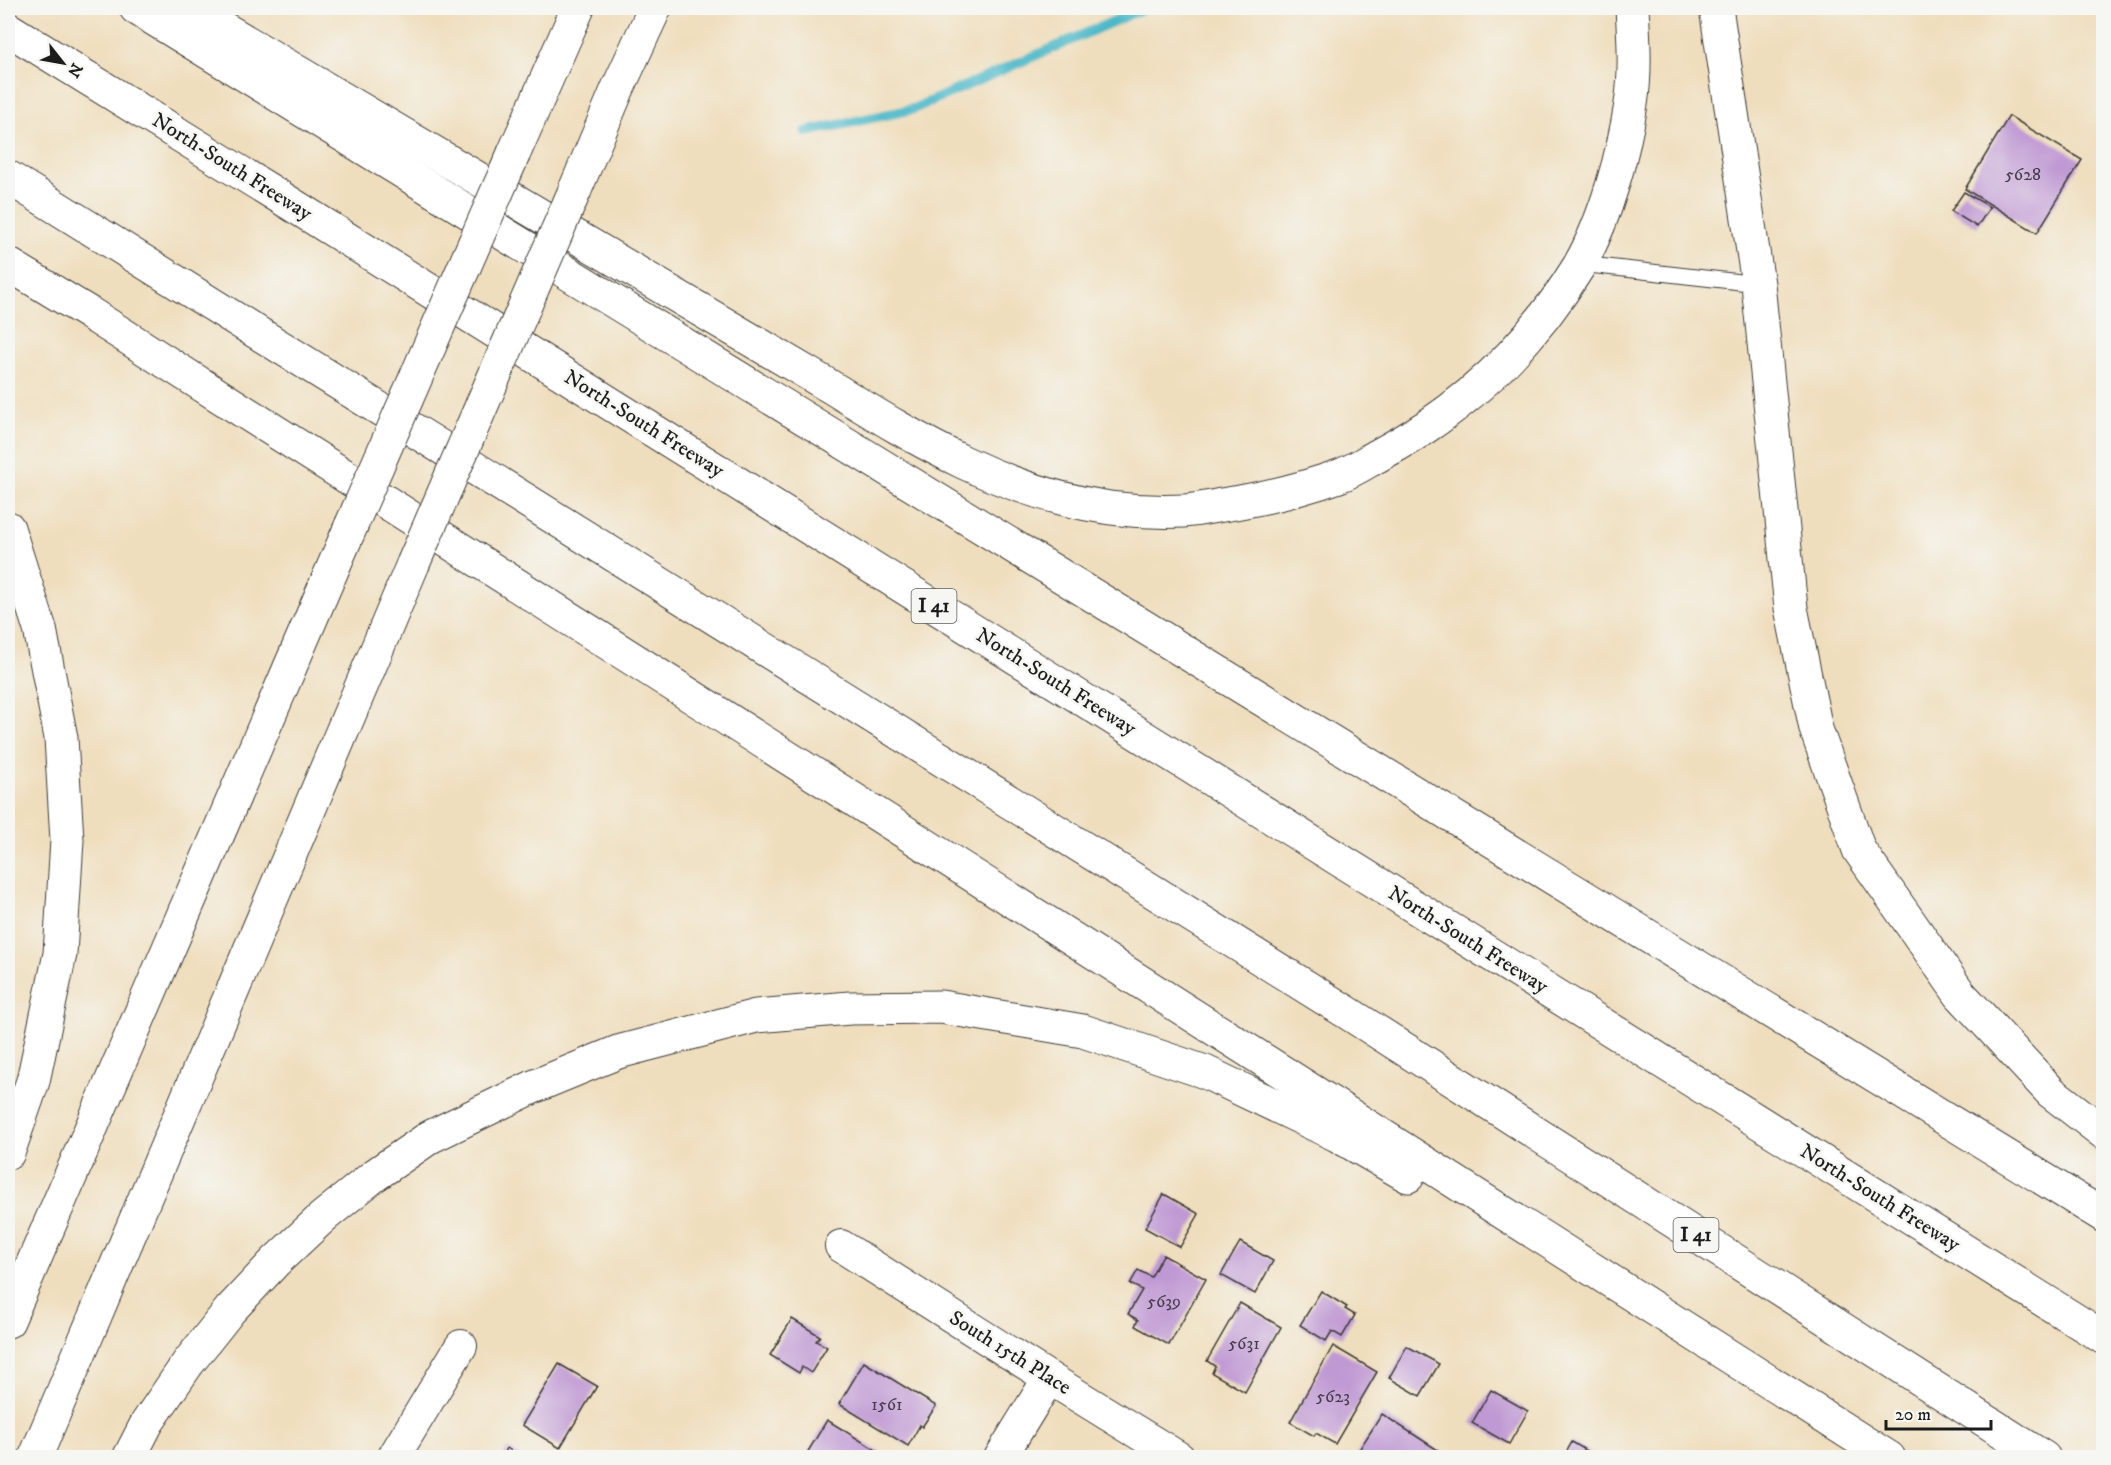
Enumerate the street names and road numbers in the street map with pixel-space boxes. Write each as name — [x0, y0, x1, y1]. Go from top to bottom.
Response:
street label: North-South Freeway — [147, 107, 318, 227]
street label: North-South Freeway — [559, 364, 730, 484]
road number: I 41 — [912, 589, 956, 623]
street label: North-South Freeway — [971, 622, 1142, 742]
street label: North-South Freeway — [1383, 880, 1554, 1000]
street label: North-South Freeway — [1795, 1138, 1966, 1258]
road number: I 41 — [1674, 1218, 1718, 1252]
street label: South 15th Place — [944, 1305, 1076, 1401]

